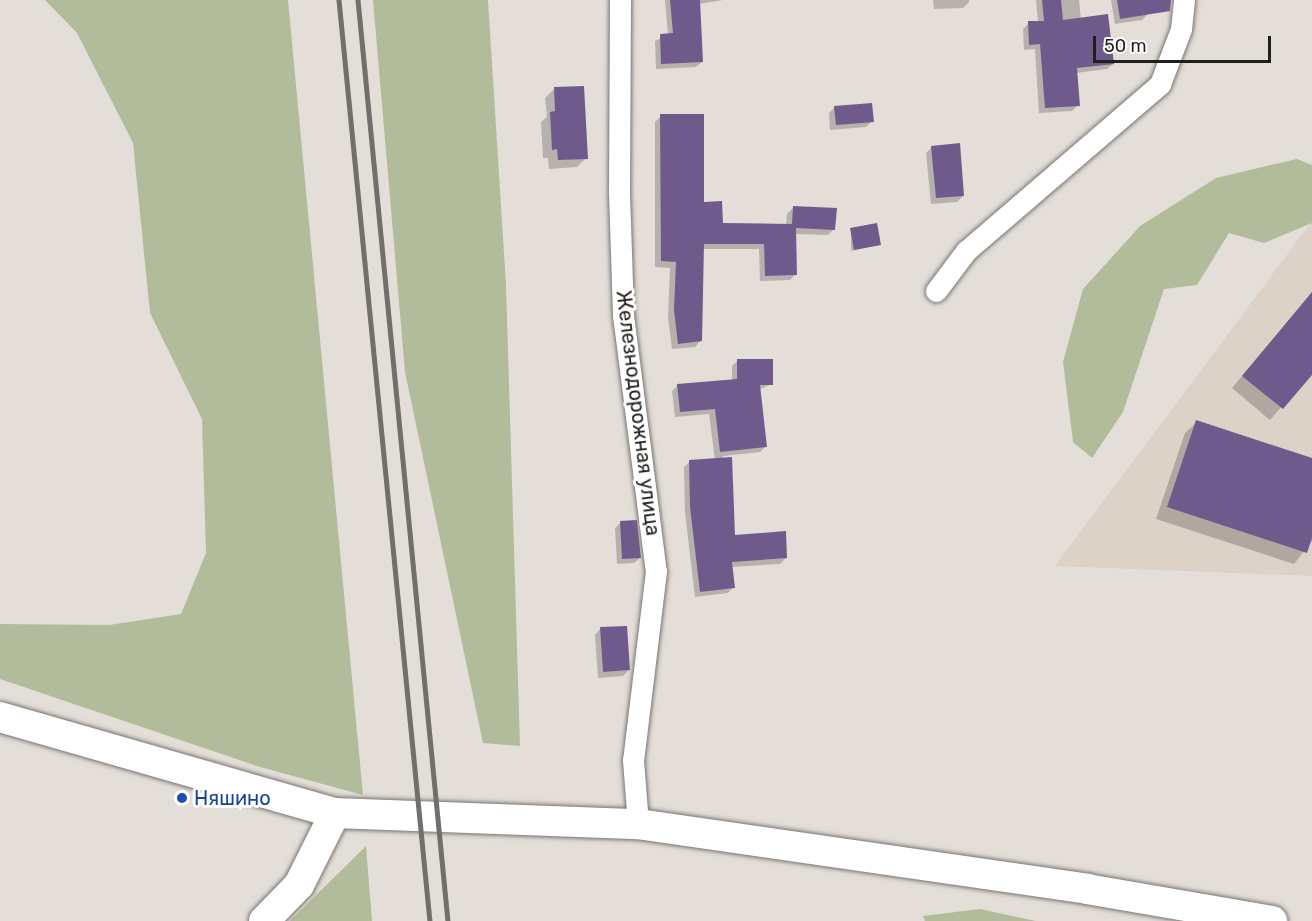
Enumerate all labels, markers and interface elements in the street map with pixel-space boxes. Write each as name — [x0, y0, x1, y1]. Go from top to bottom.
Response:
scale bar — [1096, 24, 1274, 62]
text: 50 m — [1104, 35, 1147, 57]
street label: Железнодорожная улица — [611, 289, 665, 537]
place label: Няшино — [194, 786, 271, 810]
marker: Няшино — [175, 791, 189, 805]

